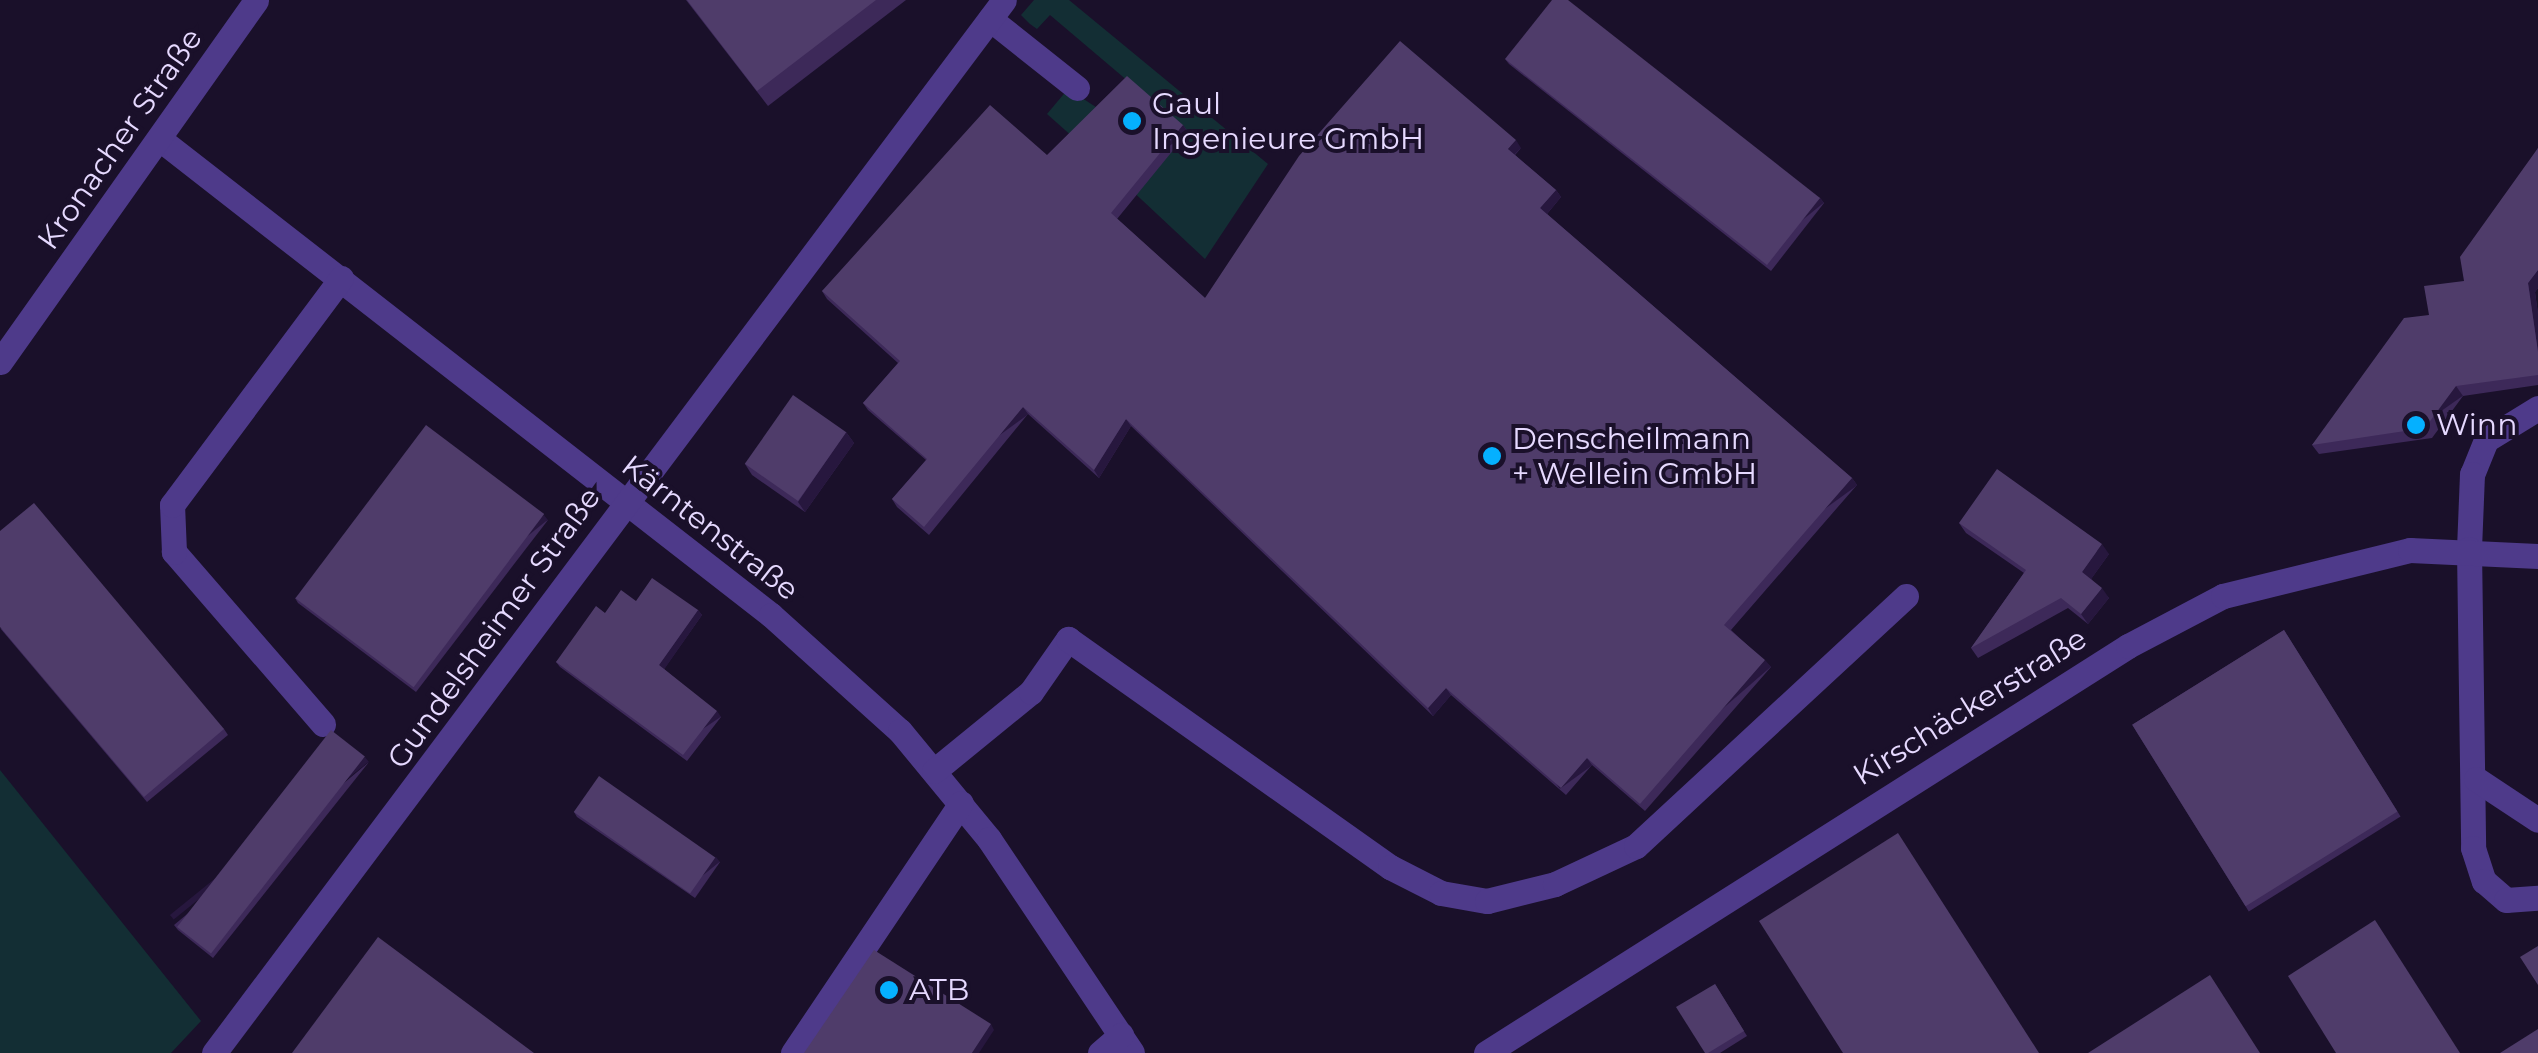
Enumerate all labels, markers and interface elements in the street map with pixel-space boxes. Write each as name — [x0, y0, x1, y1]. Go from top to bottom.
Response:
street label: Kronacher Straße — [30, 21, 210, 257]
place label: Gaul Ingenieure GmbH — [1152, 86, 1424, 156]
marker: Gaul Ingenieure GmbH — [1121, 110, 1143, 132]
place label: Winn — [2436, 407, 2517, 443]
marker: Winn — [2405, 414, 2427, 436]
place label: Denscheilmann + Wellein GmbH — [1512, 421, 1757, 492]
marker: Denscheilmann + Wellein GmbH — [1481, 445, 1503, 467]
street label: Kärntenstraße — [615, 448, 805, 608]
street label: Gundelsheimer Straße — [380, 481, 608, 775]
street label: Kirschäckerstraße — [1847, 621, 2093, 793]
place label: ATB — [909, 972, 969, 1008]
marker: ATB — [878, 979, 900, 1001]

